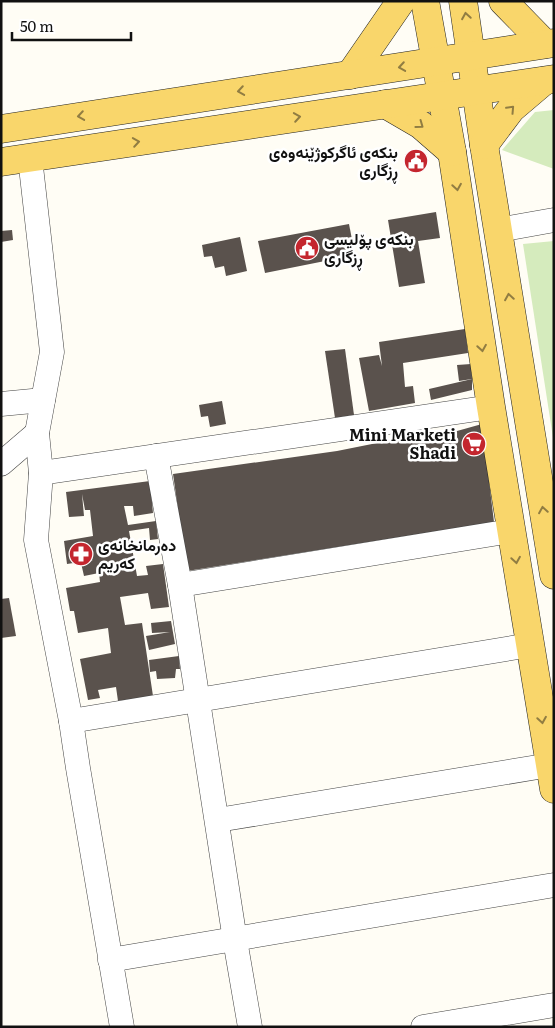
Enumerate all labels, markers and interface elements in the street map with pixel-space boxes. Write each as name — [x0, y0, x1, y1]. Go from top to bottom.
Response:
scale bar — [12, 10, 131, 42]
one-way arrow — [461, 11, 471, 20]
text: 50 m — [20, 14, 54, 37]
one-way arrow — [397, 61, 406, 71]
one-way arrow — [237, 86, 246, 96]
one-way arrow — [505, 106, 514, 115]
one-way arrow — [76, 111, 85, 121]
one-way arrow — [292, 113, 301, 123]
one-way arrow — [414, 119, 424, 128]
one-way arrow — [132, 137, 140, 147]
place label: بنکەی ئاگرکوژێنەوەی ڕزگاری — [269, 139, 398, 184]
public building icon: بنکەی ئاگرکوژێنەوەی ڕزگاری — [403, 148, 429, 174]
one-way arrow — [451, 184, 462, 192]
place label: بنکەی پۆلیسی ڕزگاری — [324, 226, 414, 271]
public building icon: بنکەی پۆلیسی ڕزگاری — [294, 235, 320, 261]
one-way arrow — [504, 293, 514, 302]
one-way arrow — [476, 343, 486, 352]
place label: Mini Marketi Shadi — [349, 422, 456, 464]
supermarket icon: Mini Marketi Shadi — [461, 431, 487, 457]
one-way arrow — [539, 505, 549, 514]
place label: دەرمانخانەی کەریم — [98, 532, 176, 574]
pharmacy icon: دەرمانخانەی کەریم — [68, 541, 94, 567]
one-way arrow — [510, 556, 521, 564]
one-way arrow — [537, 716, 547, 725]

